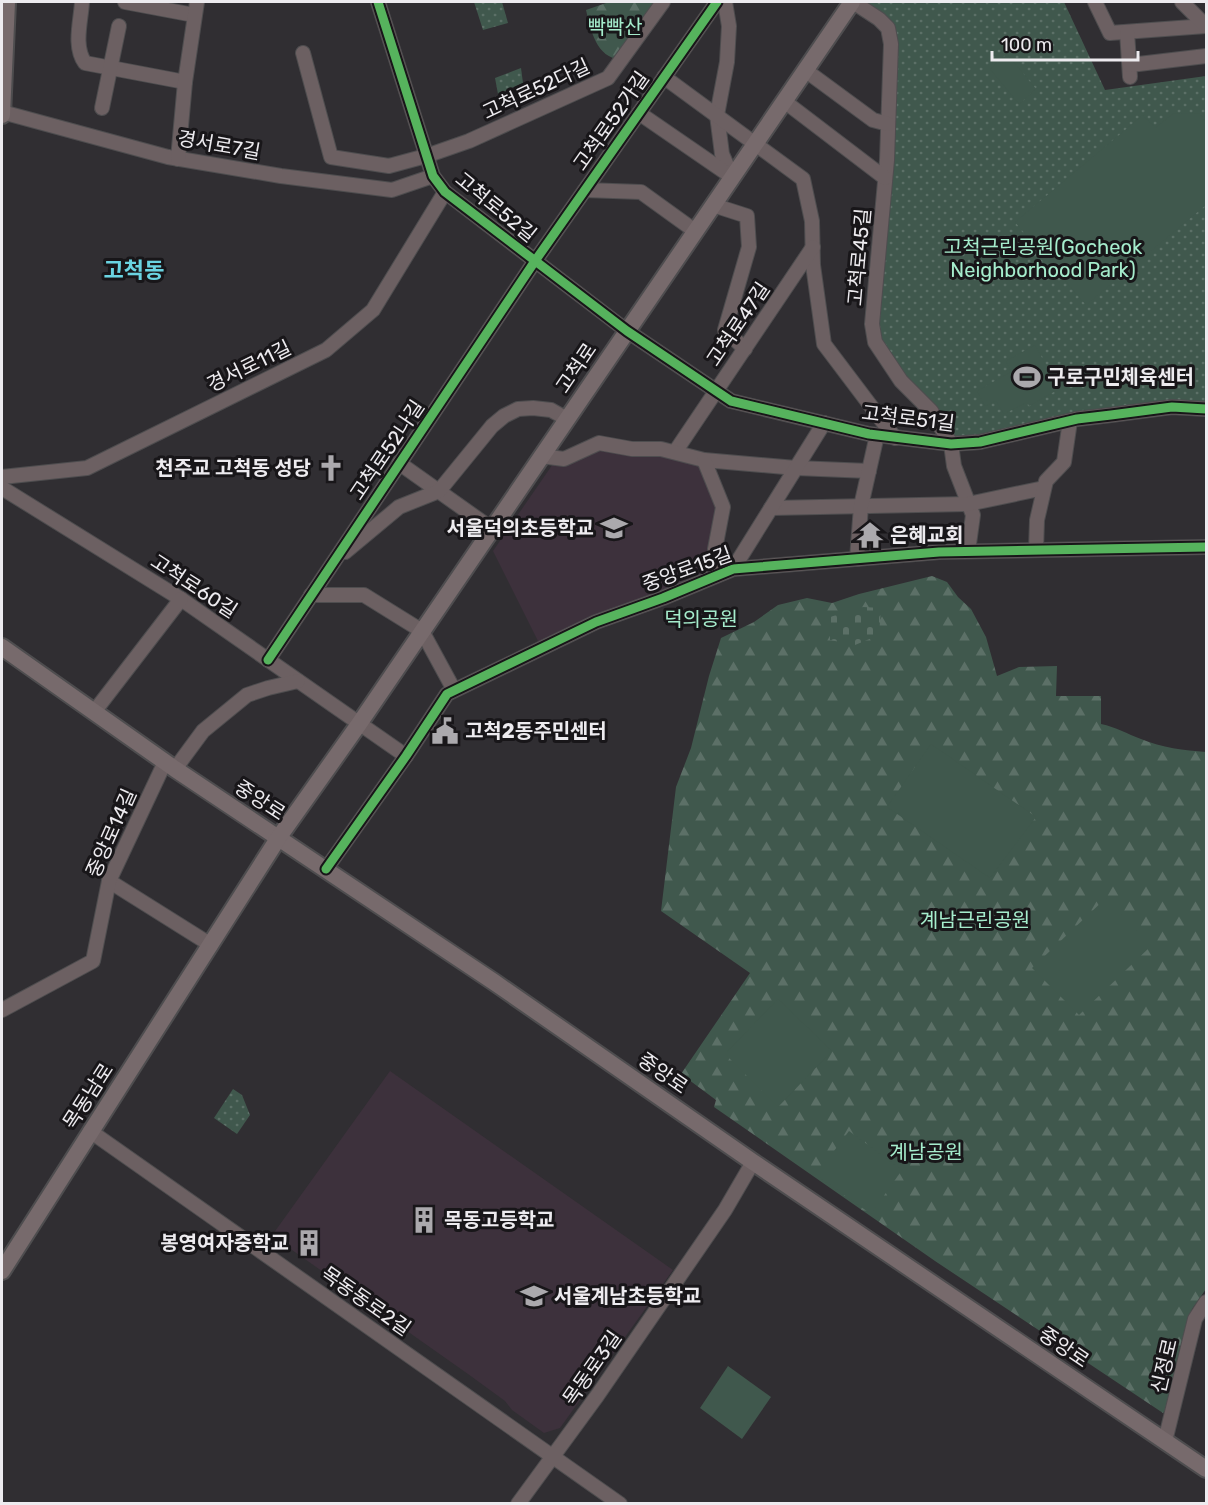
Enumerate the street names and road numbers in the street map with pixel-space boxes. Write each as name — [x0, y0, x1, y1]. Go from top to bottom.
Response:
street label: 고척로52다길 — [479, 54, 593, 124]
street label: 고척로52가길 — [568, 67, 654, 175]
street label: 경서로7길 — [176, 126, 262, 164]
street label: 고척로52길 — [451, 167, 541, 247]
street label: 고척로45길 — [843, 207, 875, 307]
street label: 고척로47길 — [701, 278, 775, 370]
street label: 경서로11길 — [203, 335, 295, 397]
street label: 고척로 — [551, 338, 601, 398]
street label: 고척로52나길 — [345, 395, 429, 505]
street label: 고척로51길 — [860, 400, 956, 436]
street label: 중앙로15길 — [639, 542, 735, 596]
street label: 고척로60길 — [146, 549, 242, 623]
street label: 중앙로 — [230, 775, 290, 825]
street label: 중앙로14길 — [81, 785, 141, 881]
street label: 중앙로 — [634, 1047, 692, 1099]
street label: 목동남로 — [58, 1059, 118, 1133]
street label: 목동동로2길 — [317, 1261, 415, 1341]
street label: 중앙로 — [1034, 1322, 1094, 1372]
street label: 목동로3길 — [558, 1326, 626, 1410]
street label: 신정로 — [1146, 1336, 1182, 1396]

